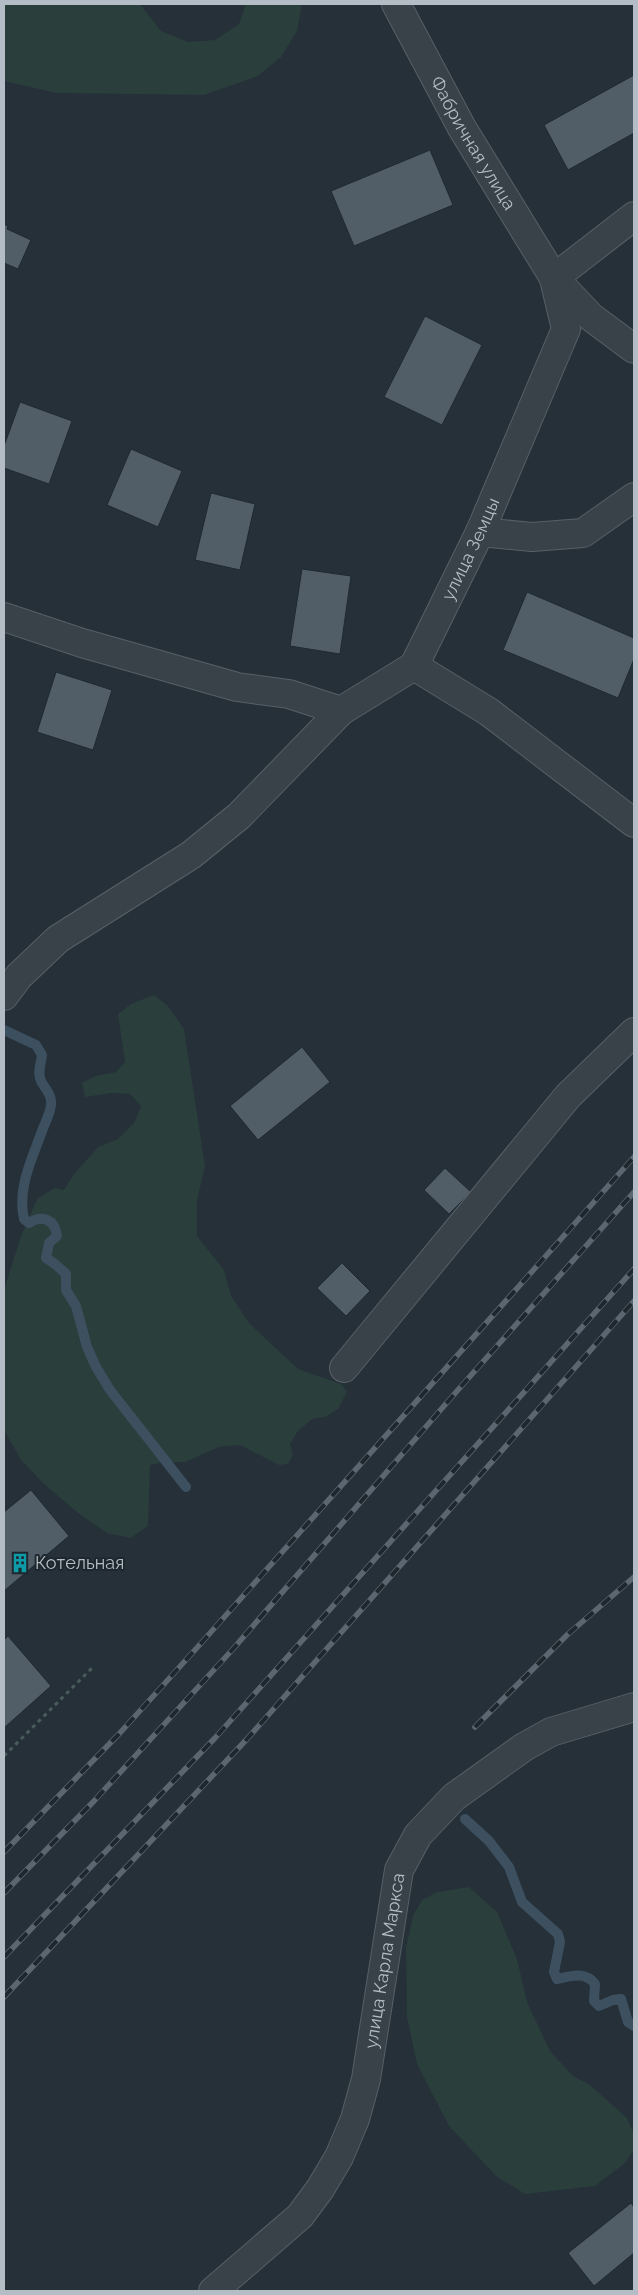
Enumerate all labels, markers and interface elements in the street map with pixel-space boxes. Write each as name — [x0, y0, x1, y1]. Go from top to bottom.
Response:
street label: Фабричная улица — [426, 72, 521, 213]
street label: улица Земцы — [437, 494, 503, 604]
building icon: Котельная — [9, 1552, 31, 1574]
place label: Котельная — [35, 1552, 124, 1573]
street label: улица Карла Маркса — [360, 1871, 408, 2050]

